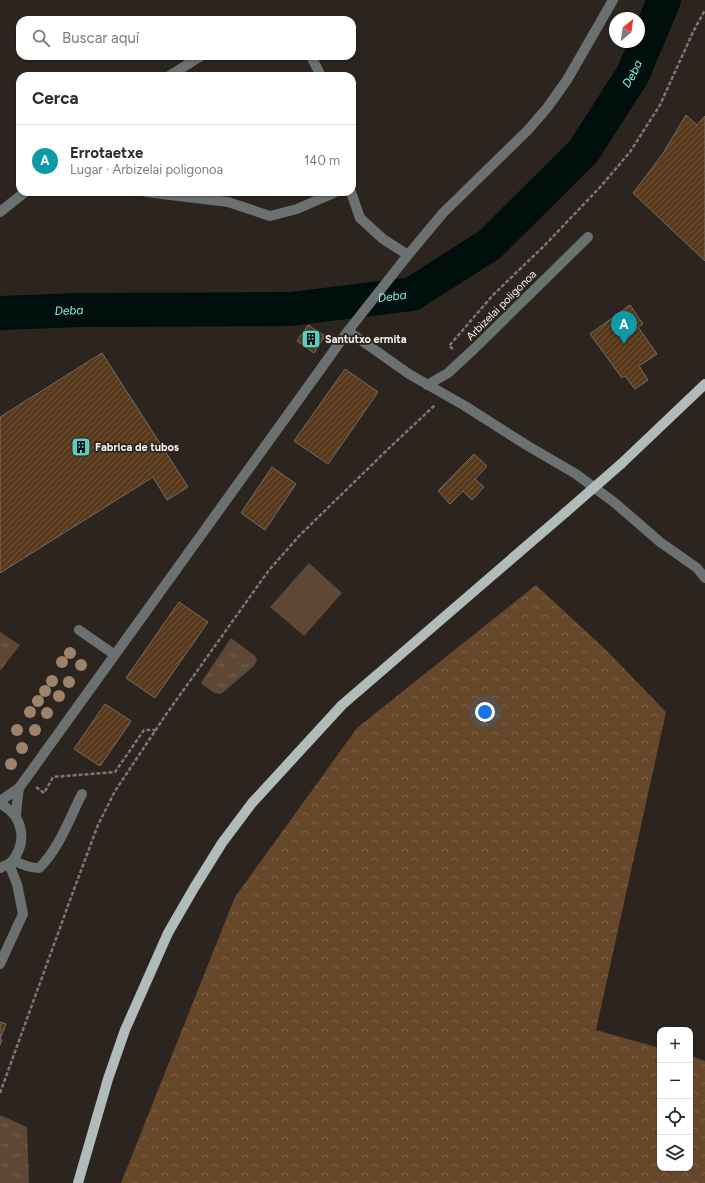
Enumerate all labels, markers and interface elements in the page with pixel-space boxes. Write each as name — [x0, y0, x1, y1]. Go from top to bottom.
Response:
north arrow — [609, 12, 645, 48]
search box — [16, 16, 356, 60]
icon: search — [30, 27, 52, 49]
text: Buscar aquí — [62, 29, 139, 47]
water label: Deba — [619, 58, 645, 90]
text: Cerca — [32, 88, 79, 108]
text: Errotaetxe — [70, 144, 143, 162]
text: A — [40, 153, 50, 168]
text: 140 m — [304, 153, 340, 168]
text: Lugar · Arbizelai poligonoa — [70, 162, 223, 177]
street label: Arbizelai poligonoa — [464, 268, 539, 343]
water label: Deba — [377, 288, 407, 305]
water label: Deba — [54, 303, 84, 318]
pin: A — [611, 311, 637, 344]
building icon: Santutxo ermita — [300, 328, 322, 350]
place label: Santutxo ermita — [325, 333, 407, 346]
building icon: Fabrica de tubos — [70, 436, 92, 458]
place label: Fabrica de tubos — [95, 441, 179, 454]
your location — [475, 702, 495, 722]
map controls — [657, 1027, 693, 1171]
button: + — [657, 1027, 693, 1063]
button: − — [657, 1063, 693, 1099]
button: locate — [657, 1099, 693, 1135]
button: layers — [657, 1135, 693, 1171]

